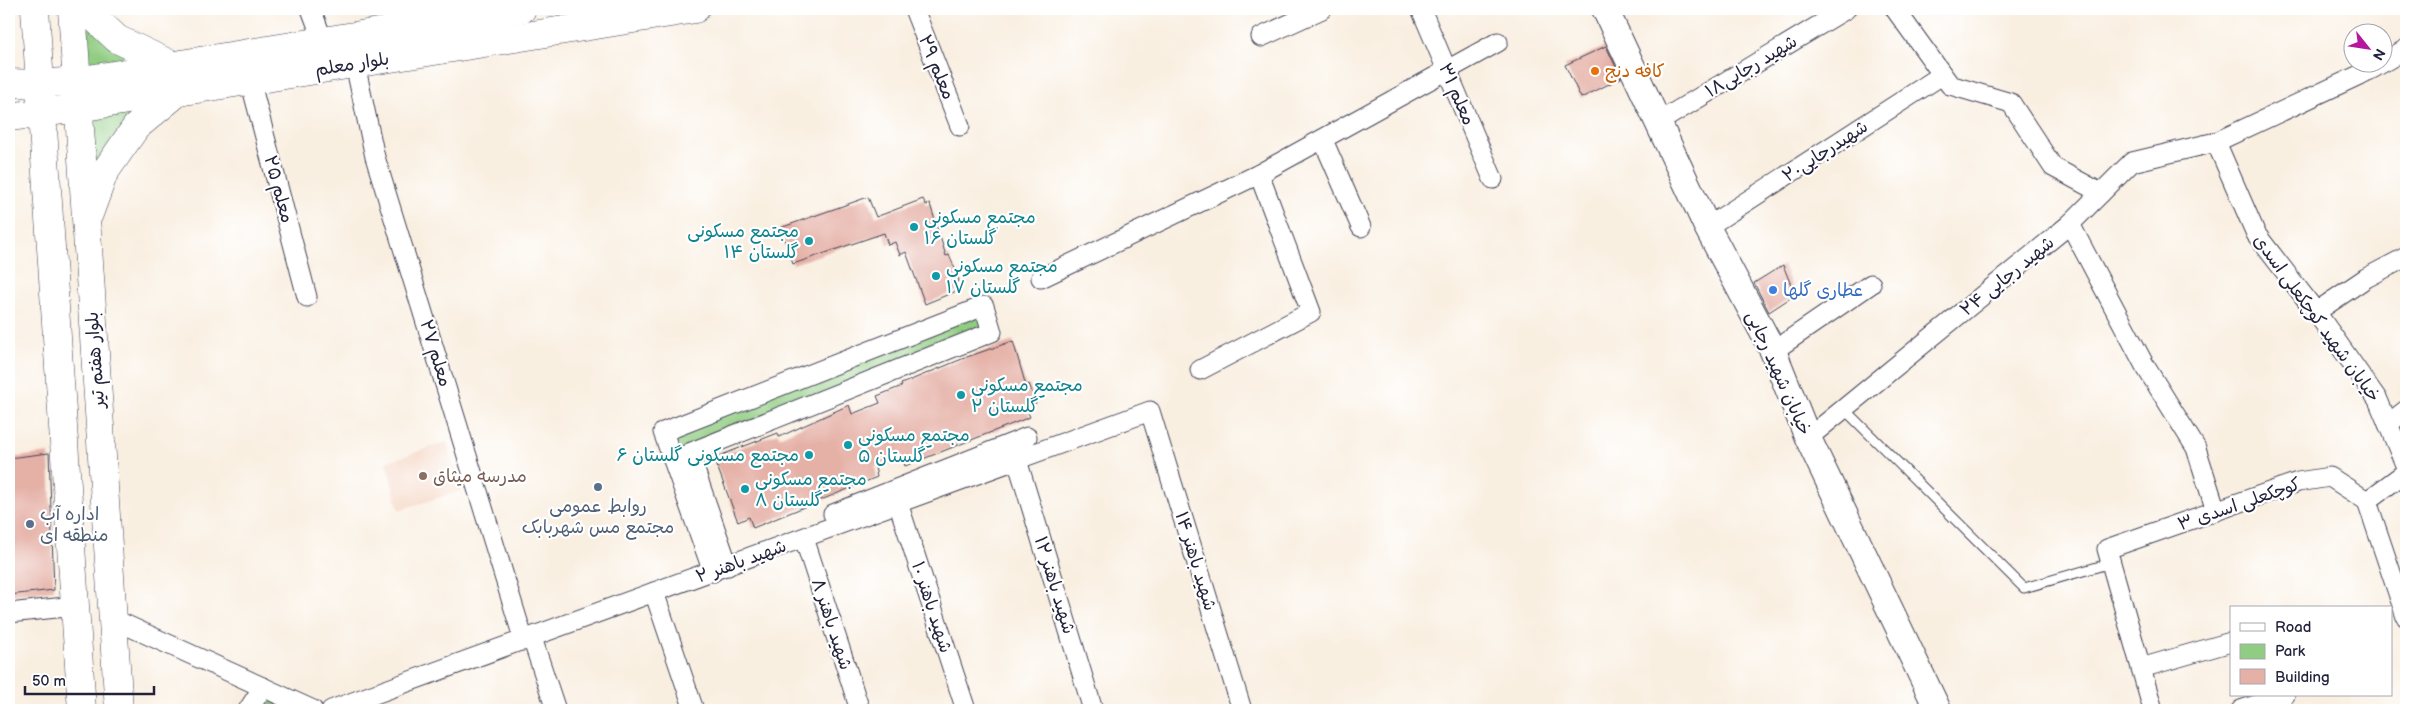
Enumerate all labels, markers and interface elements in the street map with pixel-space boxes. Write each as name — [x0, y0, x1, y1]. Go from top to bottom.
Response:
north arrow — [2342, 22, 2392, 72]
street label: شهید رجایی۱۸ — [1701, 31, 1801, 102]
street label: معلم ۲۹ — [911, 32, 959, 104]
text: N — [2369, 45, 2389, 63]
street label: بلوار معلم — [314, 48, 391, 84]
street label: معلم ۳۱ — [1431, 60, 1479, 130]
place label: کافه دنج — [1605, 61, 1665, 83]
marker: کافه دنج — [1589, 65, 1601, 77]
street label: شهیدرجایی۲۰ — [1779, 116, 1872, 187]
street label: معلم ۲۵ — [257, 153, 298, 226]
place label: مجتمع مسکونی گلستان ۱۶ — [924, 207, 1036, 249]
place label: مجتمع مسکونی گلستان ۱۴ — [687, 221, 799, 263]
marker: مجتمع مسکونی گلستان ۱۶ — [908, 221, 920, 233]
street label: خیابان شهید کوچکعلی اسدی — [2248, 231, 2384, 407]
street label: شهید رجایی ۲۴ — [1956, 232, 2059, 321]
marker: مجتمع مسکونی گلستان ۱۴ — [803, 235, 815, 247]
place label: مجتمع مسکونی گلستان ۱۷ — [946, 256, 1058, 298]
marker: مجتمع مسکونی گلستان ۱۷ — [930, 270, 942, 282]
place label: عطاری گلها — [1783, 280, 1863, 301]
marker: عطاری گلها — [1767, 284, 1779, 296]
street label: خیابان شهید رجایی — [1742, 308, 1815, 439]
street label: بلوار هفتم تیر — [82, 311, 112, 411]
street label: معلم ۲۷ — [412, 317, 456, 390]
place label: مجتمع مسکونی گلستان ۲ — [971, 375, 1083, 417]
marker: مجتمع مسکونی گلستان ۲ — [955, 389, 967, 401]
place label: مجتمع مسکونی گلستان ۵ — [858, 425, 970, 467]
marker: مجتمع مسکونی گلستان ۵ — [842, 439, 854, 451]
place label: مجتمع مسکونی گلستان ۶ — [616, 445, 799, 468]
marker: مجتمع مسکونی گلستان ۶ — [803, 449, 815, 461]
place label: مدرسه میثاق — [433, 466, 527, 487]
place label: مجتمع مسکونی گلستان ۸ — [755, 469, 867, 511]
marker: مدرسه میثاق — [417, 470, 429, 482]
street label: کوچکعلی اسدی ۳ — [2175, 474, 2304, 536]
marker: روابط عمومی مجتمع مس شهربابک — [592, 481, 604, 493]
marker: مجتمع مسکونی گلستان ۸ — [739, 483, 751, 495]
place label: روابط عمومی مجتمع مس شهربابک — [522, 496, 674, 540]
place label: اداره آب منطقه ای — [40, 504, 109, 546]
street label: شهید باهنر ۱۴ — [1171, 509, 1221, 613]
marker: اداره آب منطقه ای — [24, 518, 36, 530]
street label: شهید باهنر ۱۲ — [1030, 534, 1079, 637]
street label: شهید باهنر ۲ — [693, 535, 789, 588]
street label: شهید باهنر ۱۰ — [907, 559, 956, 655]
street label: شهید باهنر ۸ — [807, 576, 856, 673]
legend — [2230, 606, 2392, 696]
text: Road — [2275, 618, 2311, 637]
text: Park — [2275, 642, 2306, 661]
scale bar — [25, 664, 154, 696]
text: Building — [2275, 668, 2330, 687]
text: 50 m — [32, 672, 66, 691]

